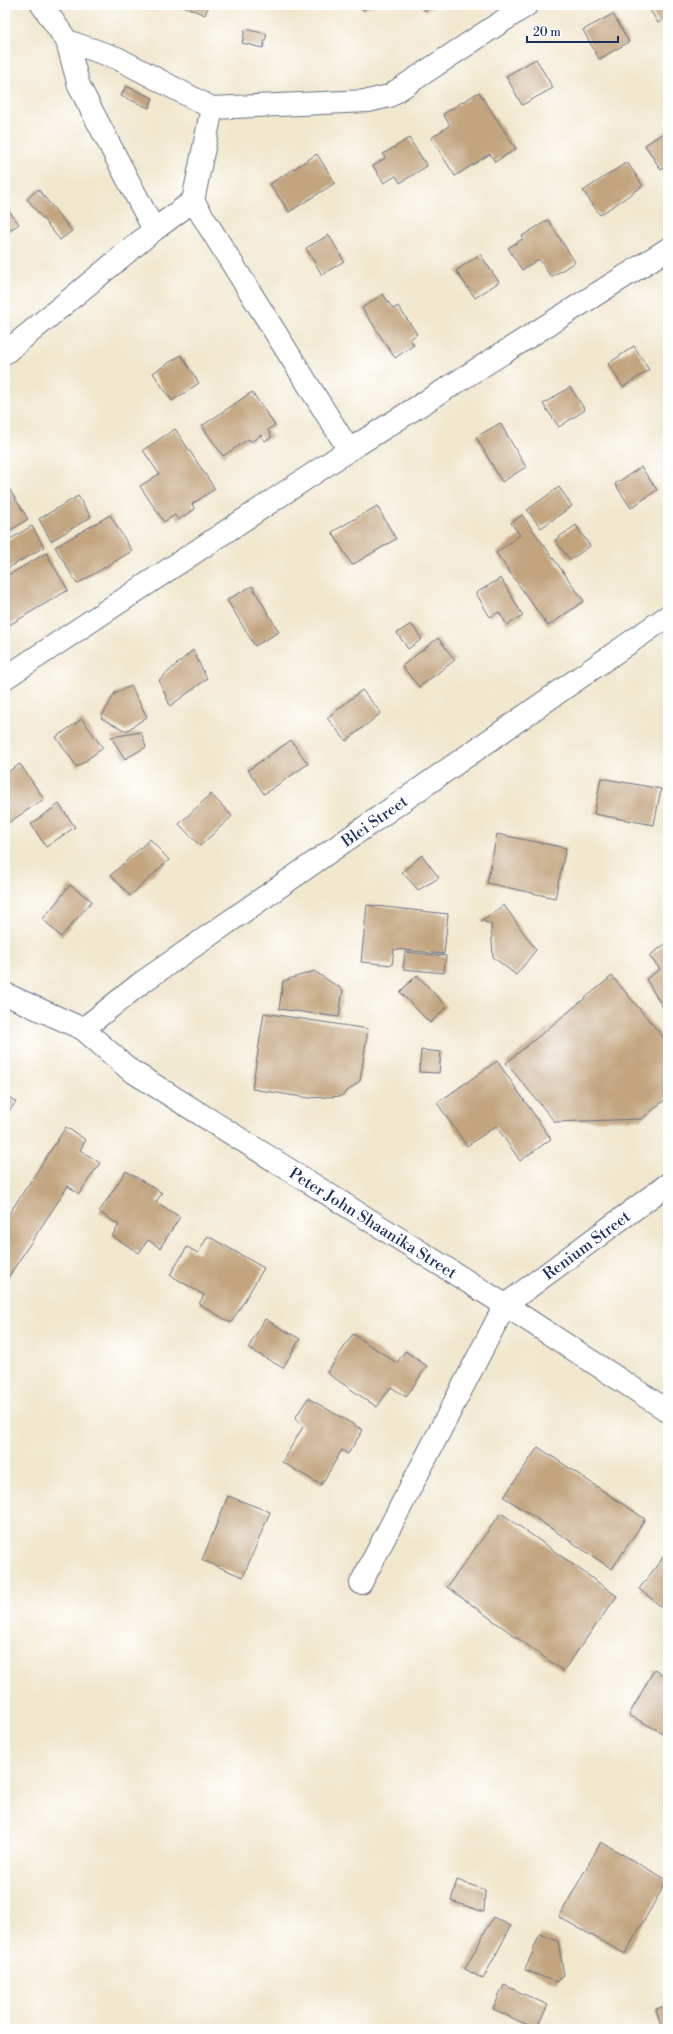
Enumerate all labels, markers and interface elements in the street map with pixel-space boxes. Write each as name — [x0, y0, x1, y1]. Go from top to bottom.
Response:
scale bar — [527, 18, 618, 44]
text: 20 m — [533, 25, 561, 40]
street label: Blei Street — [337, 791, 412, 852]
street label: Peter John Shaanika Street — [285, 1163, 460, 1283]
street label: Renium Street — [539, 1206, 635, 1285]

